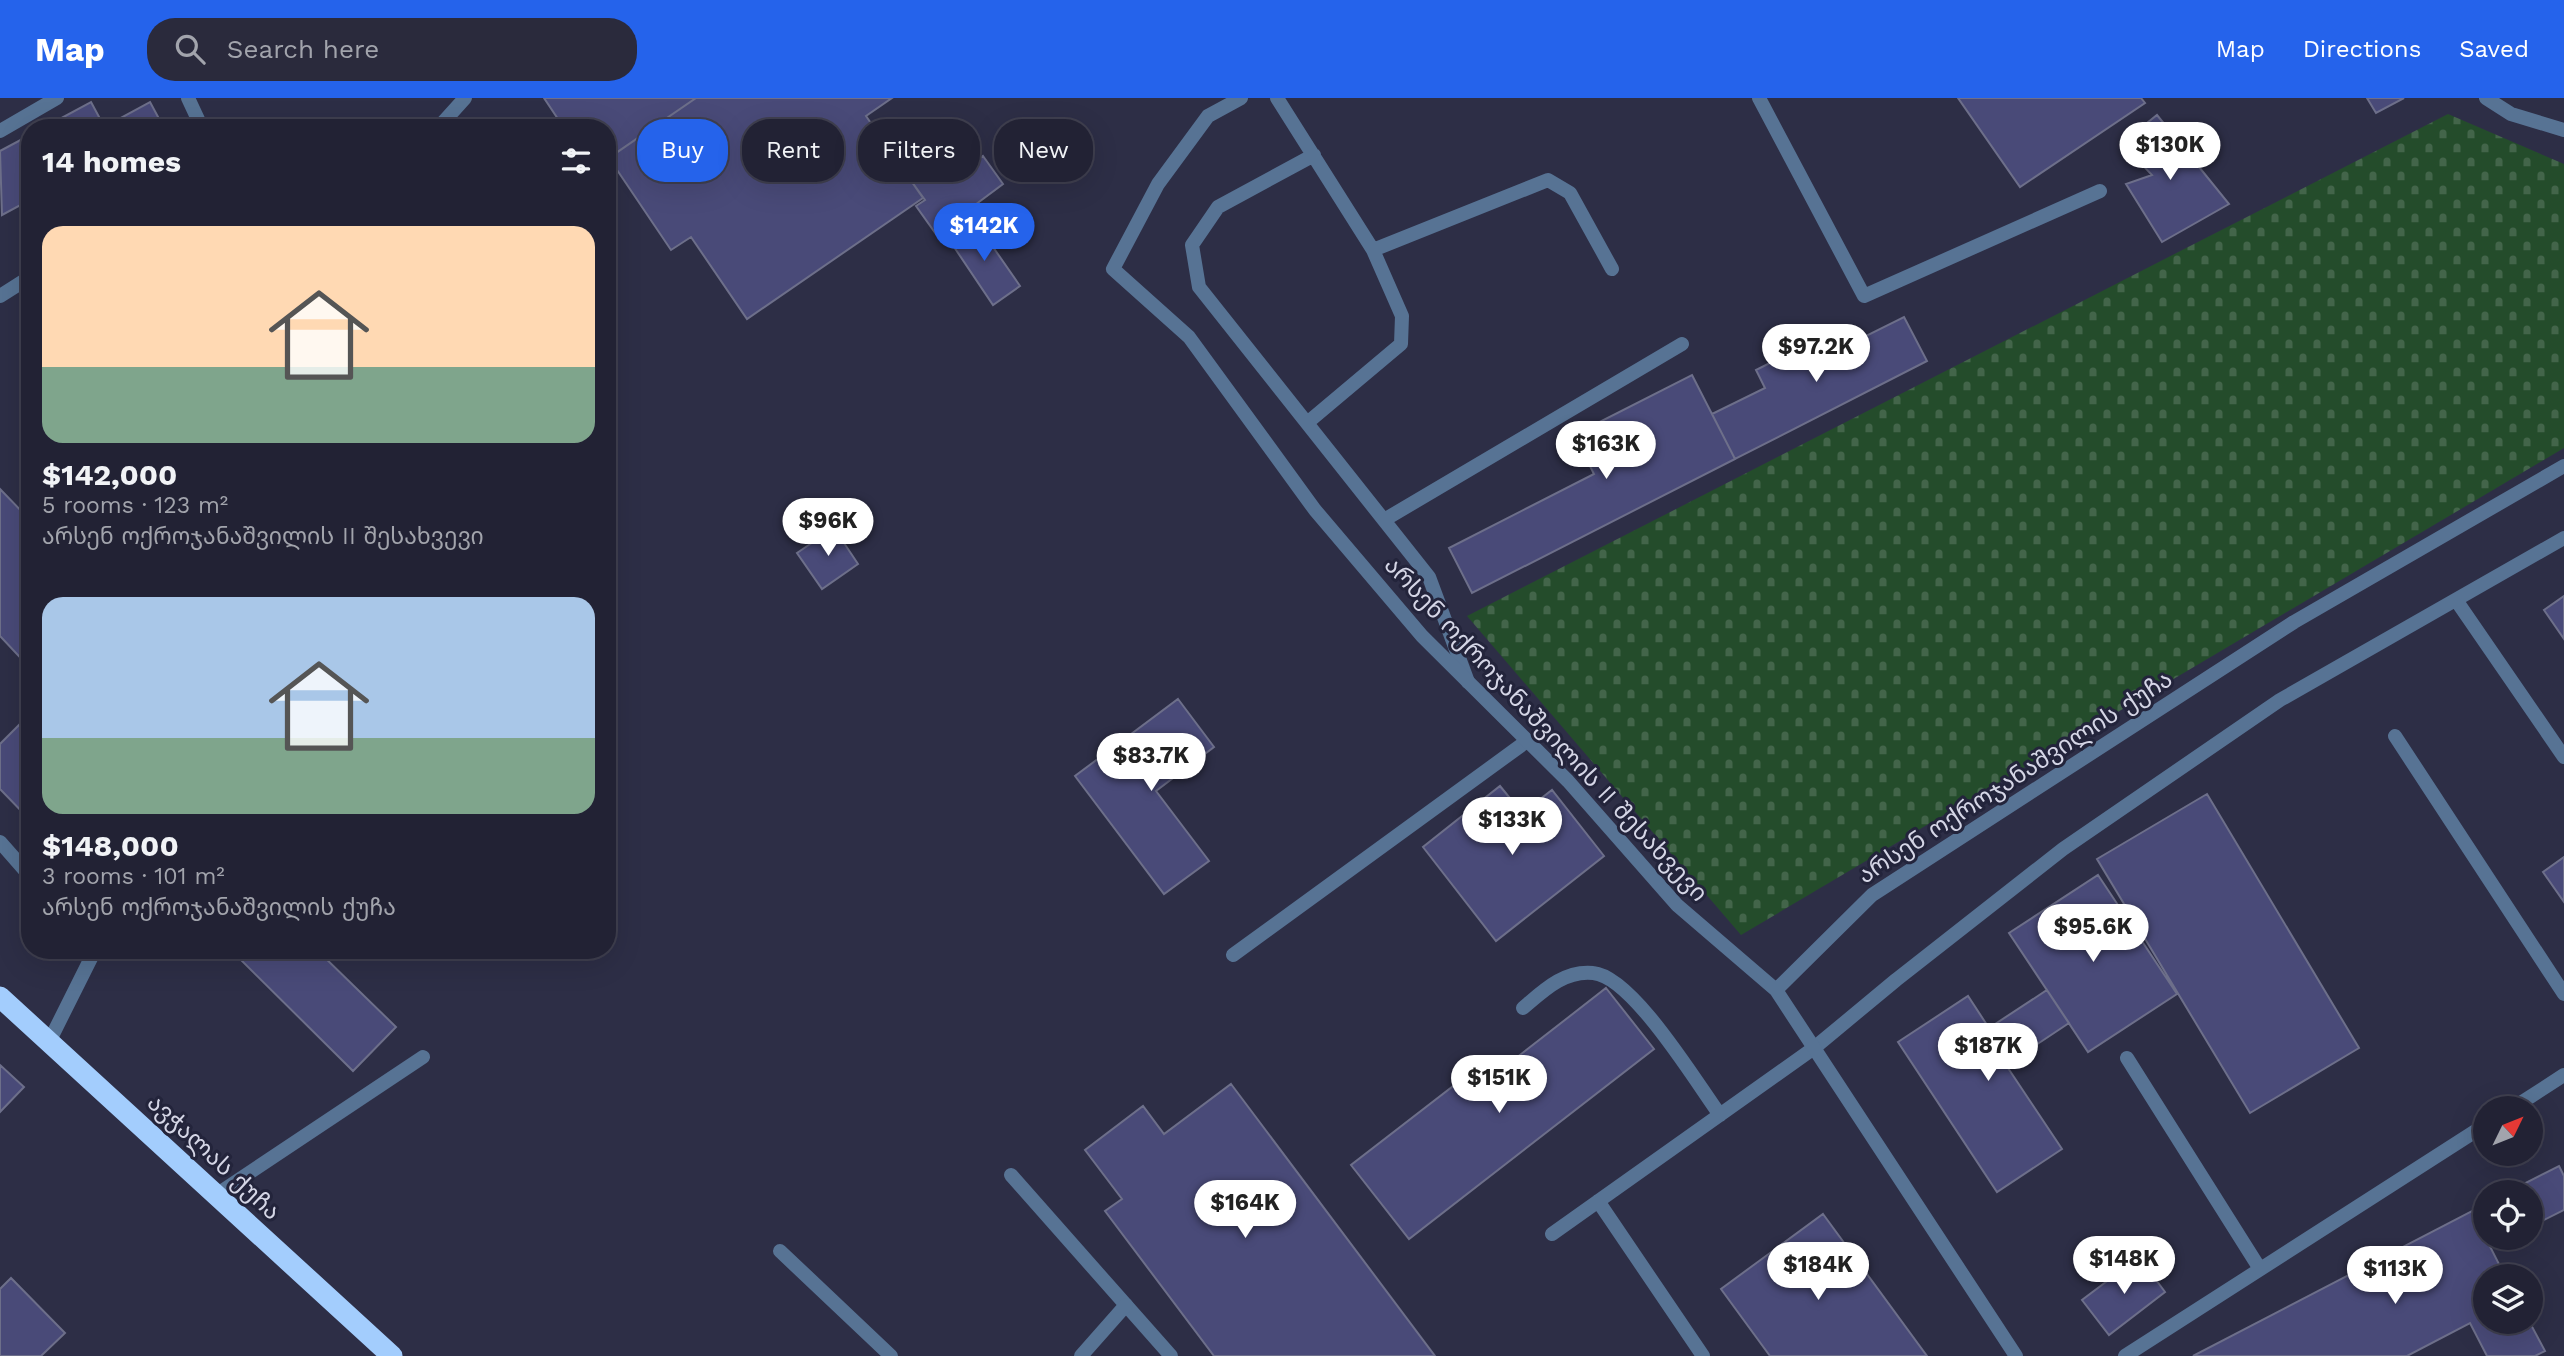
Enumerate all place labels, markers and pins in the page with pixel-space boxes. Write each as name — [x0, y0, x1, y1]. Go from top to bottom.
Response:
pin: $130K — [2121, 122, 2219, 182]
pin: $142K — [935, 204, 1033, 263]
pin: $97.2K — [1759, 324, 1873, 384]
pin: $163K — [1557, 422, 1655, 481]
pin: $96K — [787, 498, 869, 558]
pin: $83.7K — [1094, 734, 1208, 793]
pin: $133K — [1463, 798, 1561, 857]
pin: $95.6K — [2036, 904, 2150, 964]
pin: $187K — [1939, 1024, 2037, 1083]
pin: $151K — [1450, 1056, 1548, 1115]
pin: $164K — [1196, 1180, 1294, 1240]
pin: $148K — [2075, 1236, 2173, 1296]
pin: $184K — [1769, 1242, 1867, 1302]
pin: $113K — [2346, 1246, 2444, 1306]

